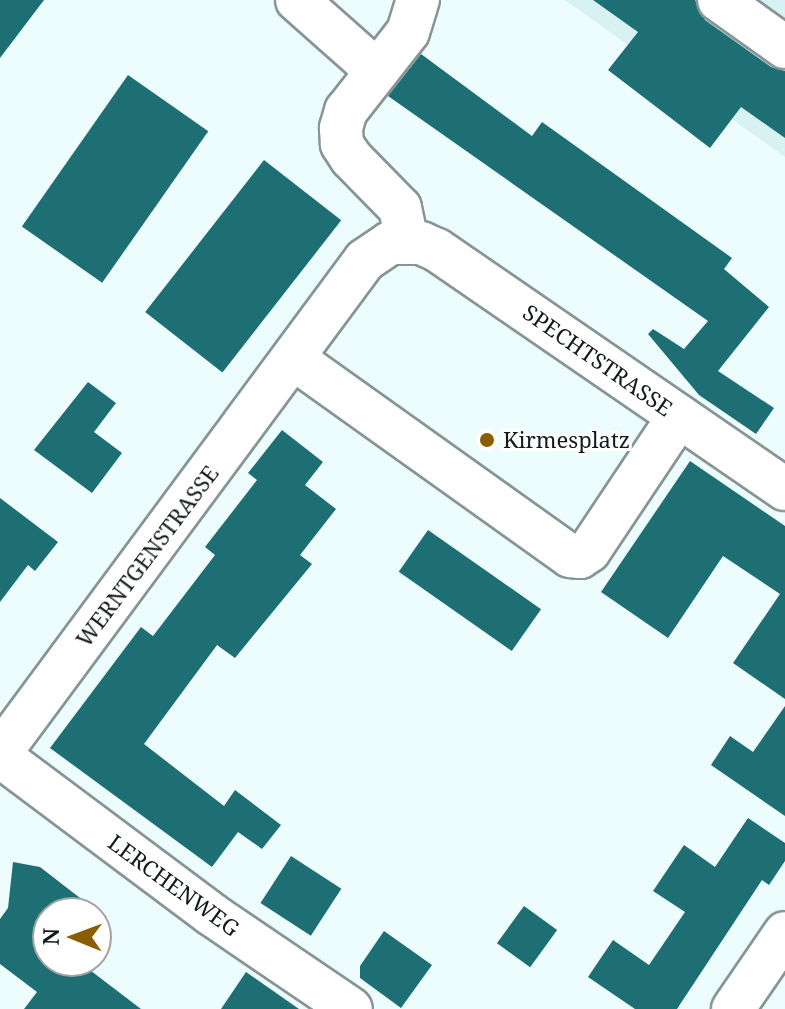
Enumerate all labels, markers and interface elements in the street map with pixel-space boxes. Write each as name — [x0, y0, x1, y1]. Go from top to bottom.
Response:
street label: SPECHTSTRASSE — [518, 299, 678, 421]
place label: Kirmesplatz — [503, 427, 630, 453]
marker: Kirmesplatz — [478, 431, 496, 449]
street label: WERNTGENSTRASSE — [70, 460, 224, 652]
street label: LERCHENWEG — [103, 829, 245, 941]
north arrow — [32, 897, 112, 977]
text: N — [35, 928, 65, 946]

